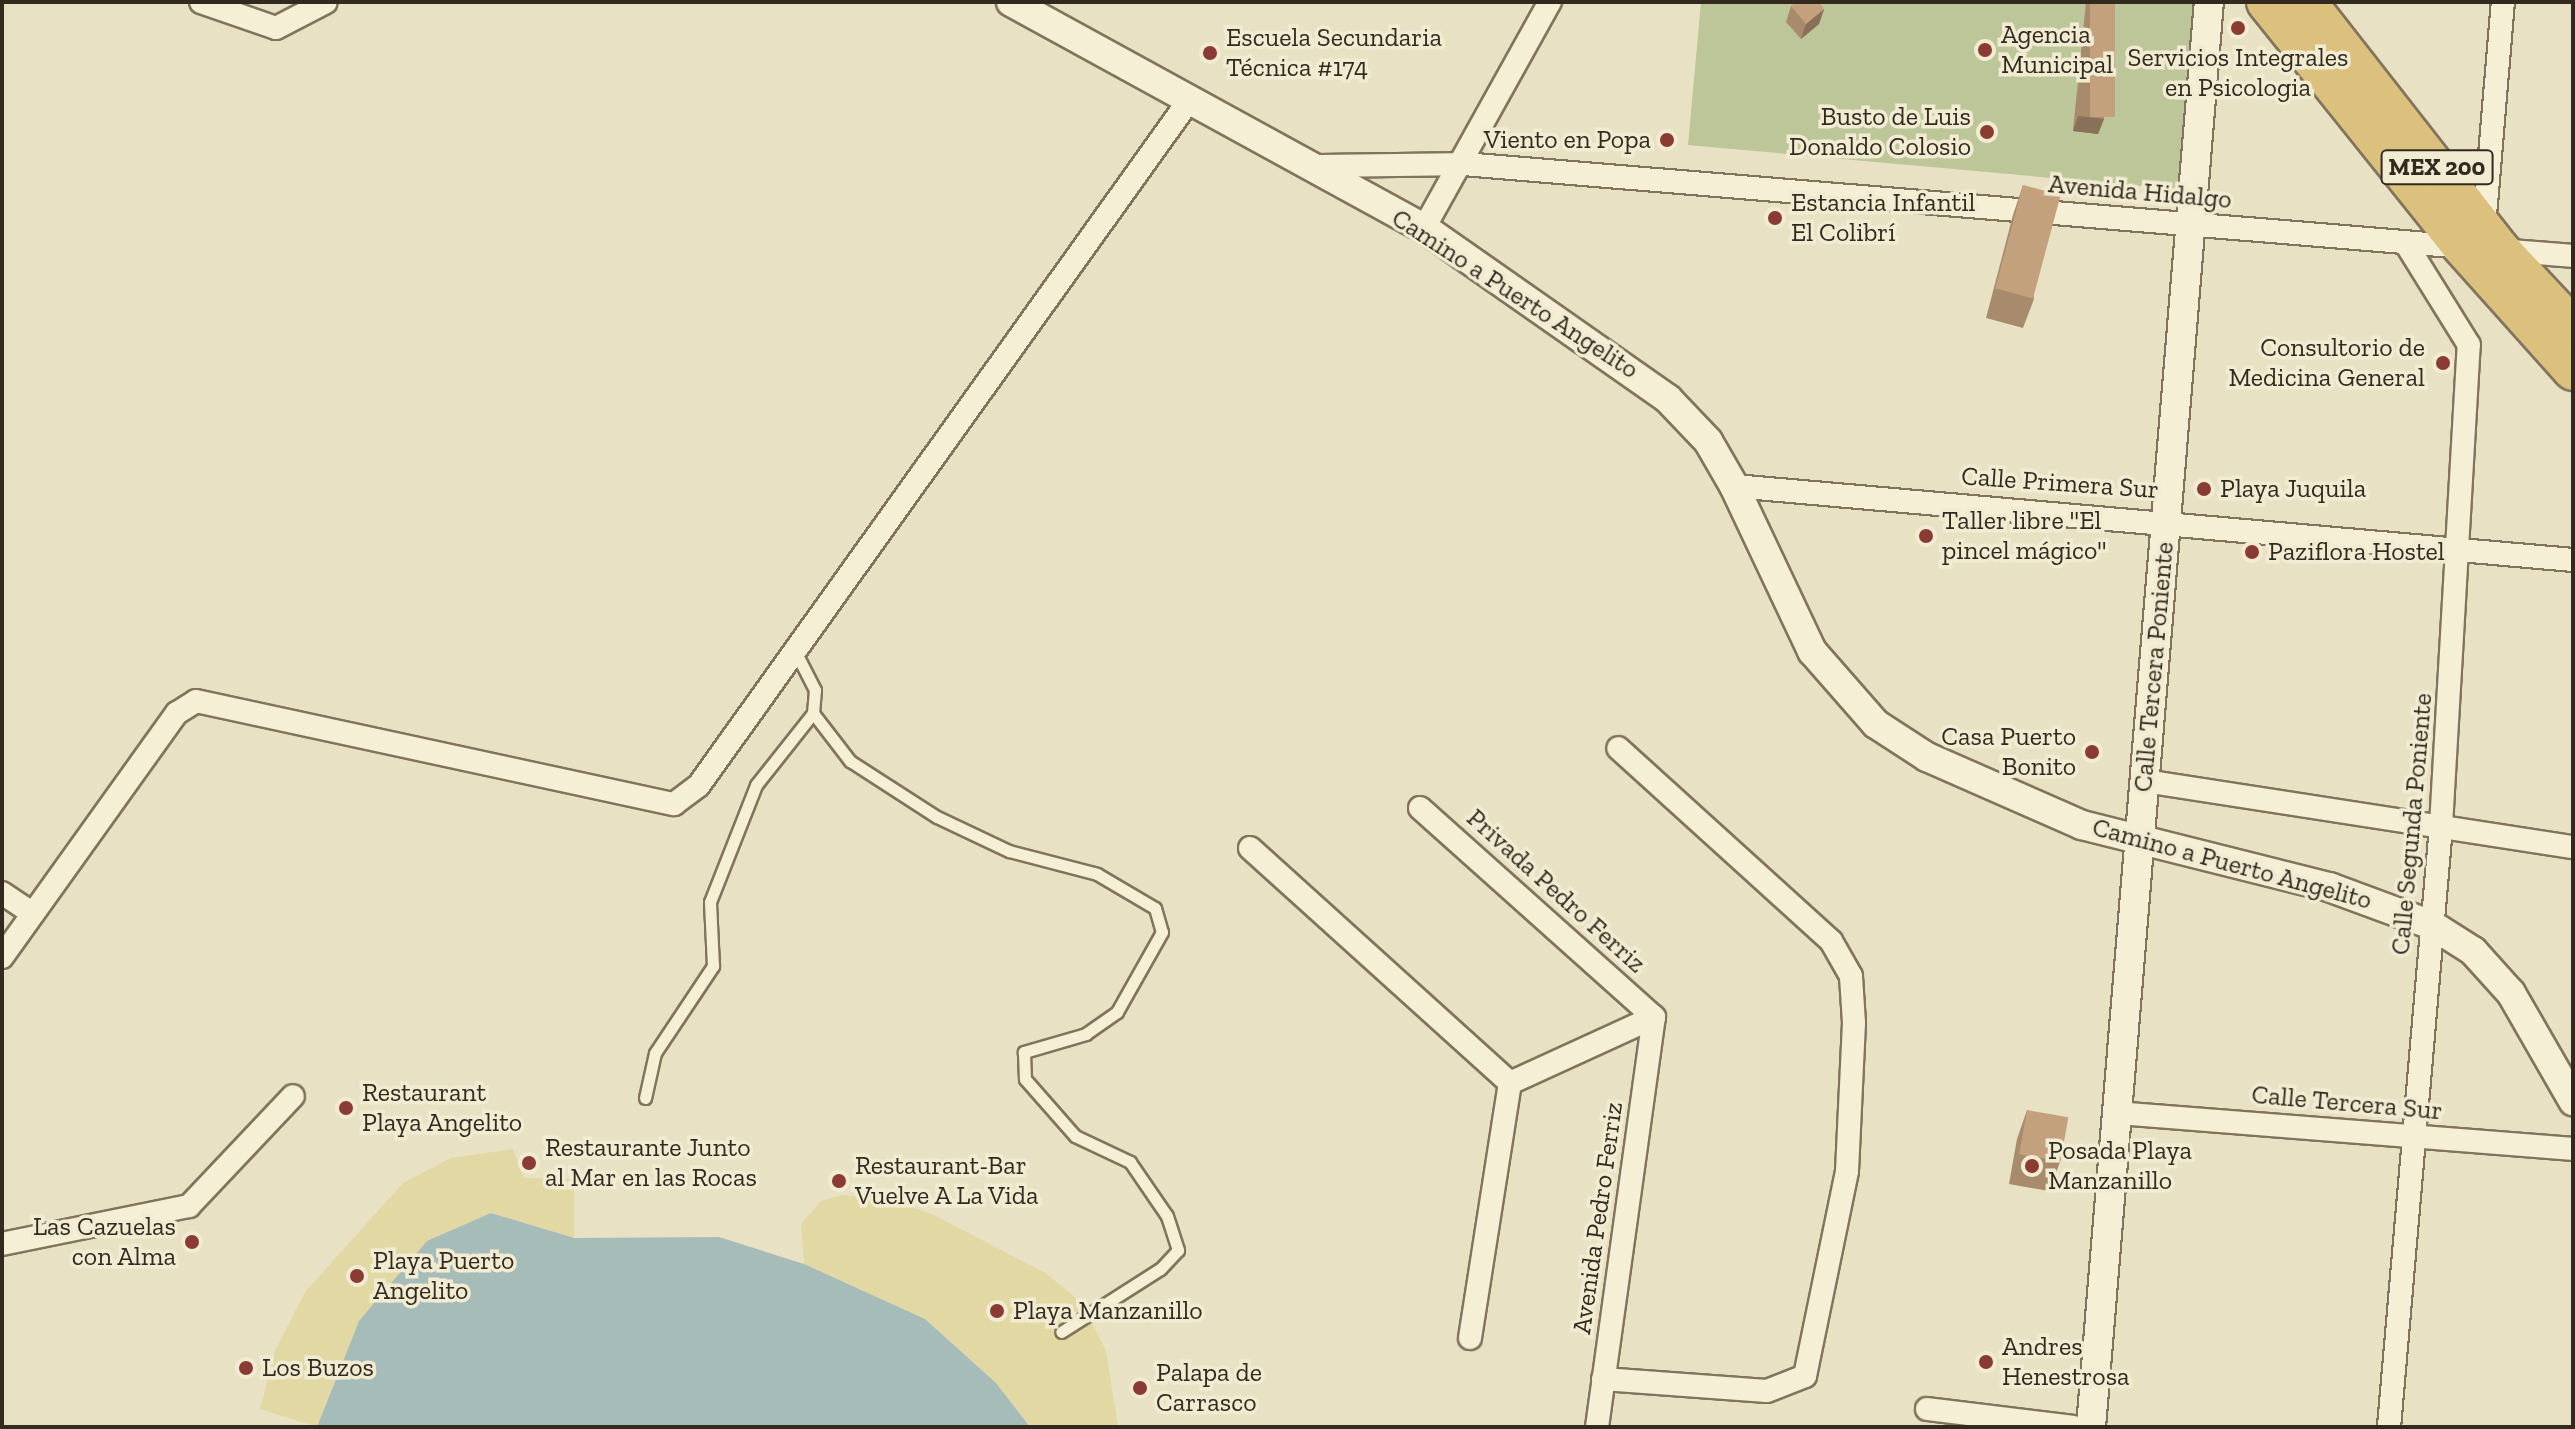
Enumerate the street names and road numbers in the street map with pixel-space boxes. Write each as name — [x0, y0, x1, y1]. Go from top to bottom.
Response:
road number: MEX 200 — [2379, 147, 2495, 187]
street label: Avenida Hidalgo — [2047, 168, 2233, 216]
street label: Camino a Puerto Angelito — [1385, 202, 1645, 386]
street label: Calle Primera Sur — [1960, 461, 2160, 505]
street label: Calle Tercera Poniente — [2128, 540, 2180, 794]
street label: Calle Segunda Poniente — [2385, 692, 2439, 956]
street label: Privada Pedro Ferriz — [1460, 803, 1652, 979]
street label: Camino a Puerto Angelito — [2089, 812, 2375, 916]
street label: Calle Tercera Sur — [2250, 1079, 2444, 1127]
street label: Avenida Pedro Ferriz — [1566, 1100, 1630, 1336]

